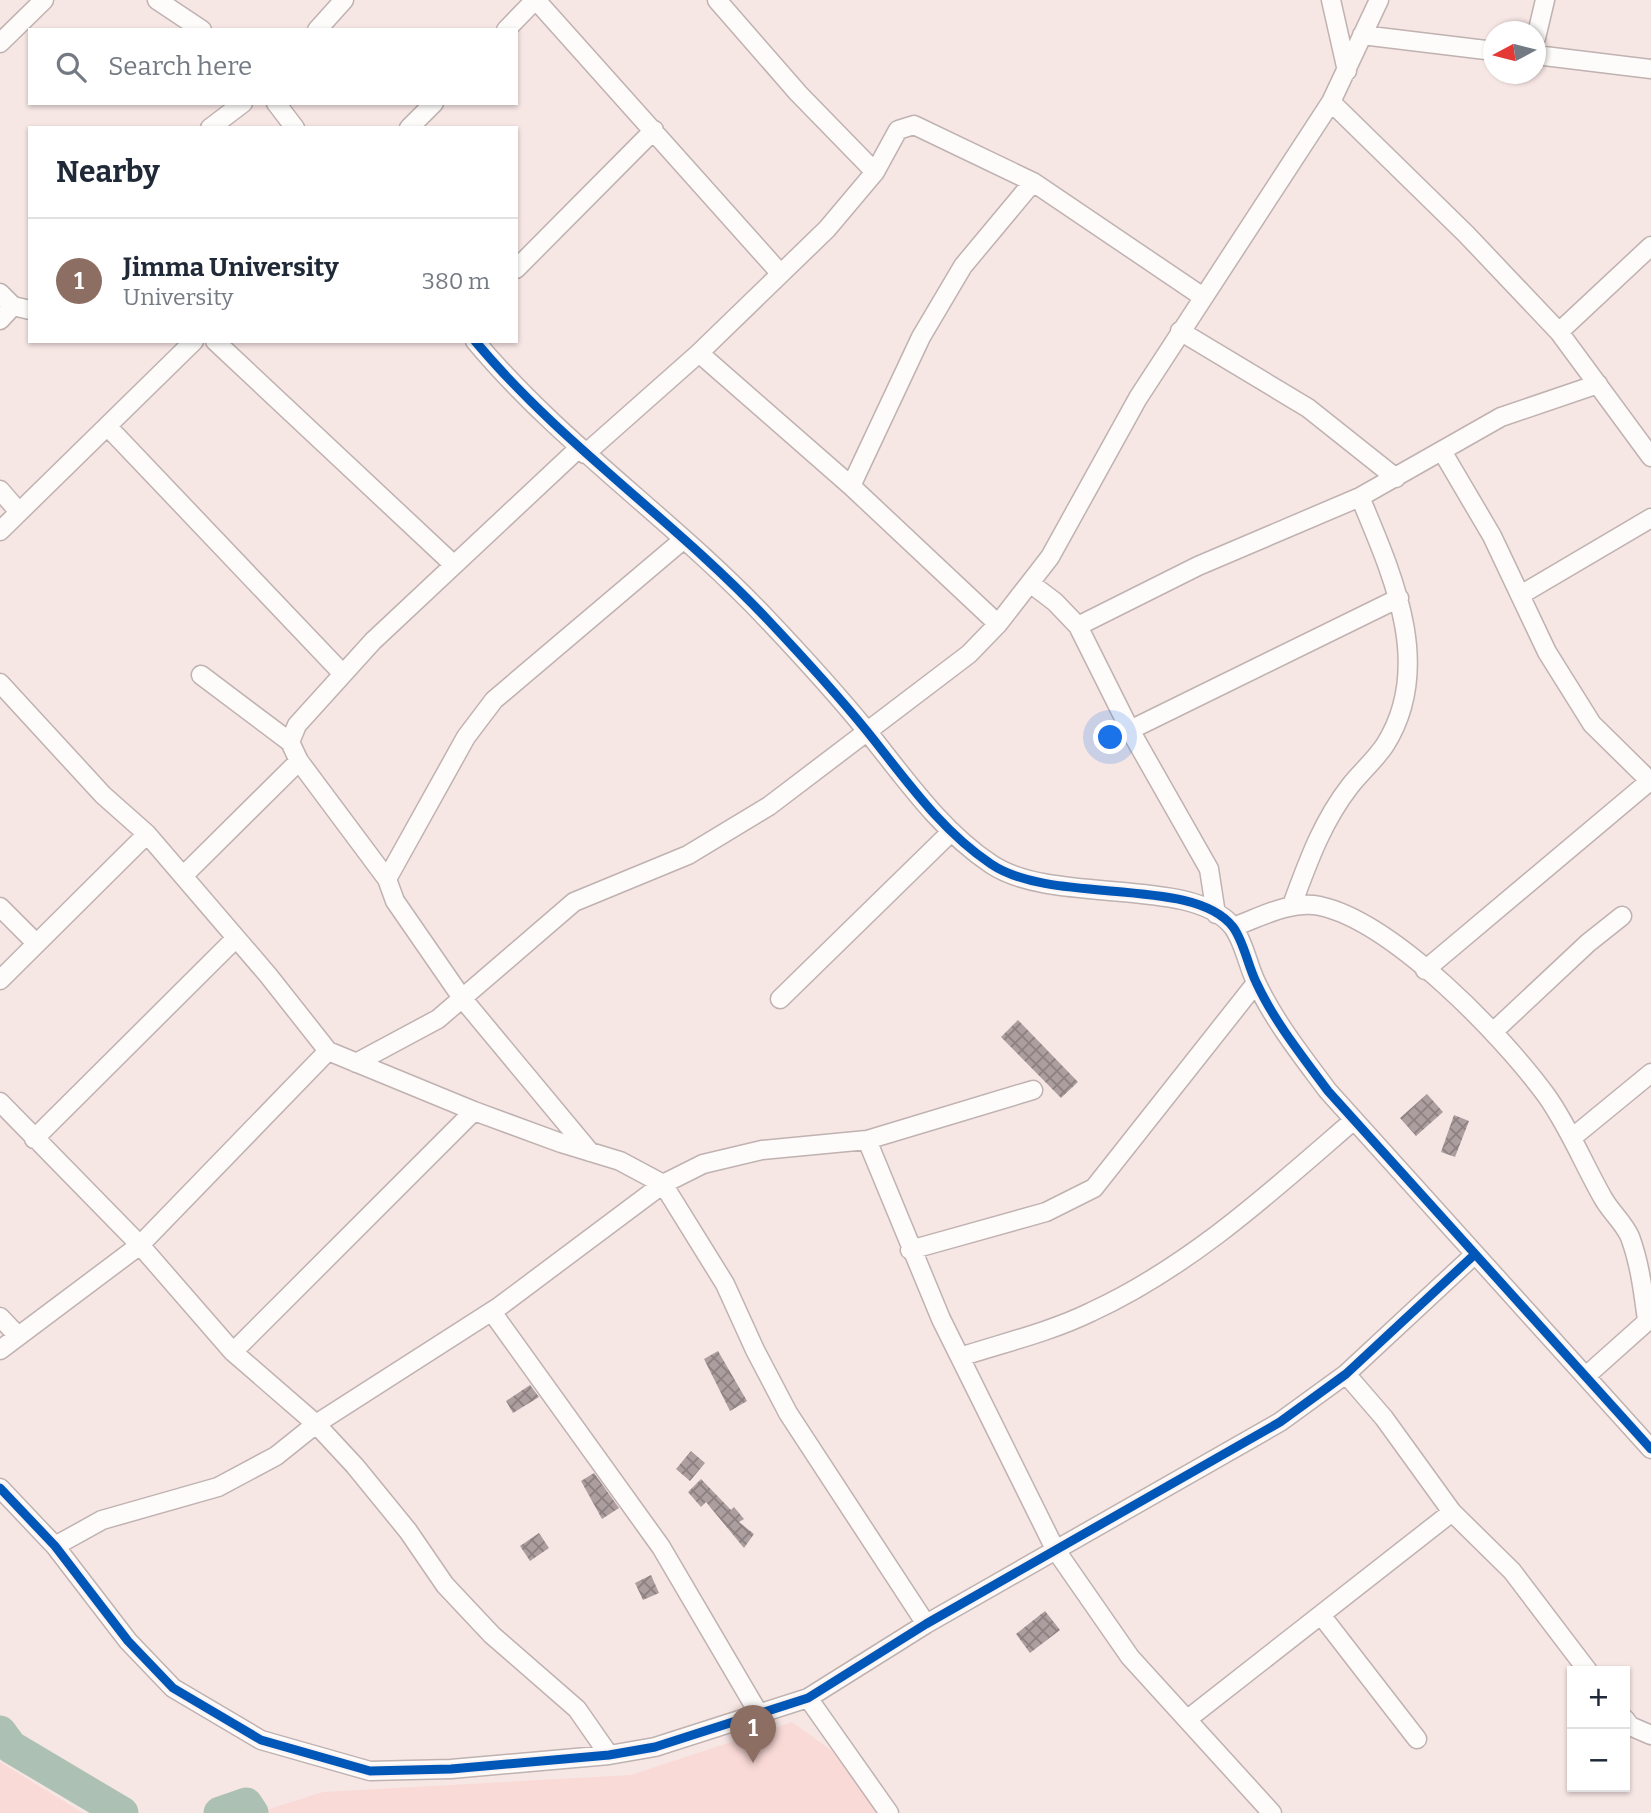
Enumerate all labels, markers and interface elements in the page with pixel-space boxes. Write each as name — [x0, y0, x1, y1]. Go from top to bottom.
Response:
north arrow — [1483, 21, 1546, 84]
search box — [28, 28, 518, 105]
icon: search — [52, 48, 90, 86]
text: Search here — [108, 51, 252, 82]
text: Nearby — [56, 154, 160, 190]
text: Jimma University — [123, 252, 339, 283]
text: 1 — [74, 267, 84, 295]
text: 380 m — [422, 267, 490, 295]
text: University — [123, 283, 233, 311]
your location — [1093, 720, 1127, 754]
map controls — [1567, 1666, 1630, 1792]
button: + — [1567, 1666, 1630, 1729]
pin: 1 — [730, 1705, 776, 1763]
button: − — [1567, 1729, 1630, 1792]

